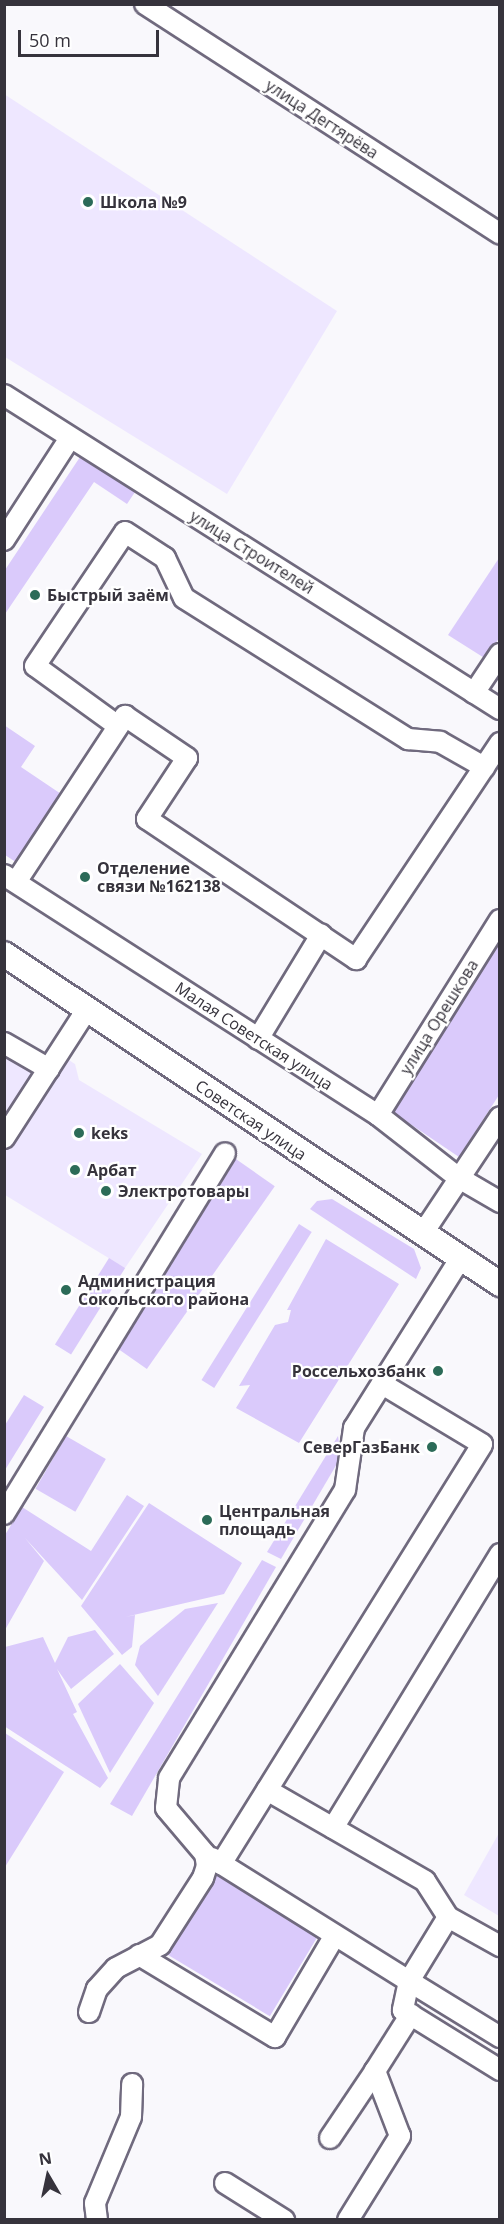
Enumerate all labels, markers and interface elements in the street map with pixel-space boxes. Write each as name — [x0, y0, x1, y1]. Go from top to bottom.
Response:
scale bar — [21, 18, 162, 56]
text: 50 m — [29, 28, 71, 52]
street label: улица Дегтярёва — [262, 75, 382, 163]
place label: Школа №9 — [100, 192, 187, 212]
marker: Школа №9 — [81, 195, 95, 209]
street label: улица Строителей — [187, 506, 317, 598]
place label: Быстрый заём — [47, 585, 169, 605]
marker: Быстрый заём — [28, 588, 42, 602]
place label: Отделение связи №162138 — [97, 858, 221, 896]
marker: Отделение связи №162138 — [78, 870, 92, 884]
street label: улица Орешкова — [396, 956, 482, 1078]
street label: Малая Советская улица — [172, 978, 336, 1094]
street label: Советская улица — [192, 1076, 310, 1164]
place label: keks — [91, 1123, 128, 1143]
marker: keks — [72, 1126, 86, 1140]
place label: Арбат — [87, 1160, 137, 1180]
marker: Арбат — [68, 1163, 82, 1177]
place label: Электротовары — [118, 1181, 249, 1201]
marker: Электротовары — [99, 1184, 113, 1198]
place label: Администрация Сокольского района — [78, 1271, 249, 1309]
marker: Администрация Сокольского района — [59, 1283, 73, 1297]
place label: Россельхозбанк — [292, 1361, 426, 1381]
marker: Россельхозбанк — [431, 1364, 445, 1378]
place label: СеверГазБанк — [303, 1437, 420, 1457]
marker: СеверГазБанк — [425, 1440, 439, 1454]
place label: Центральная площадь — [219, 1501, 330, 1539]
marker: Центральная площадь — [200, 1513, 214, 1527]
north arrow — [18, 2146, 78, 2206]
text: N — [37, 2146, 53, 2170]

